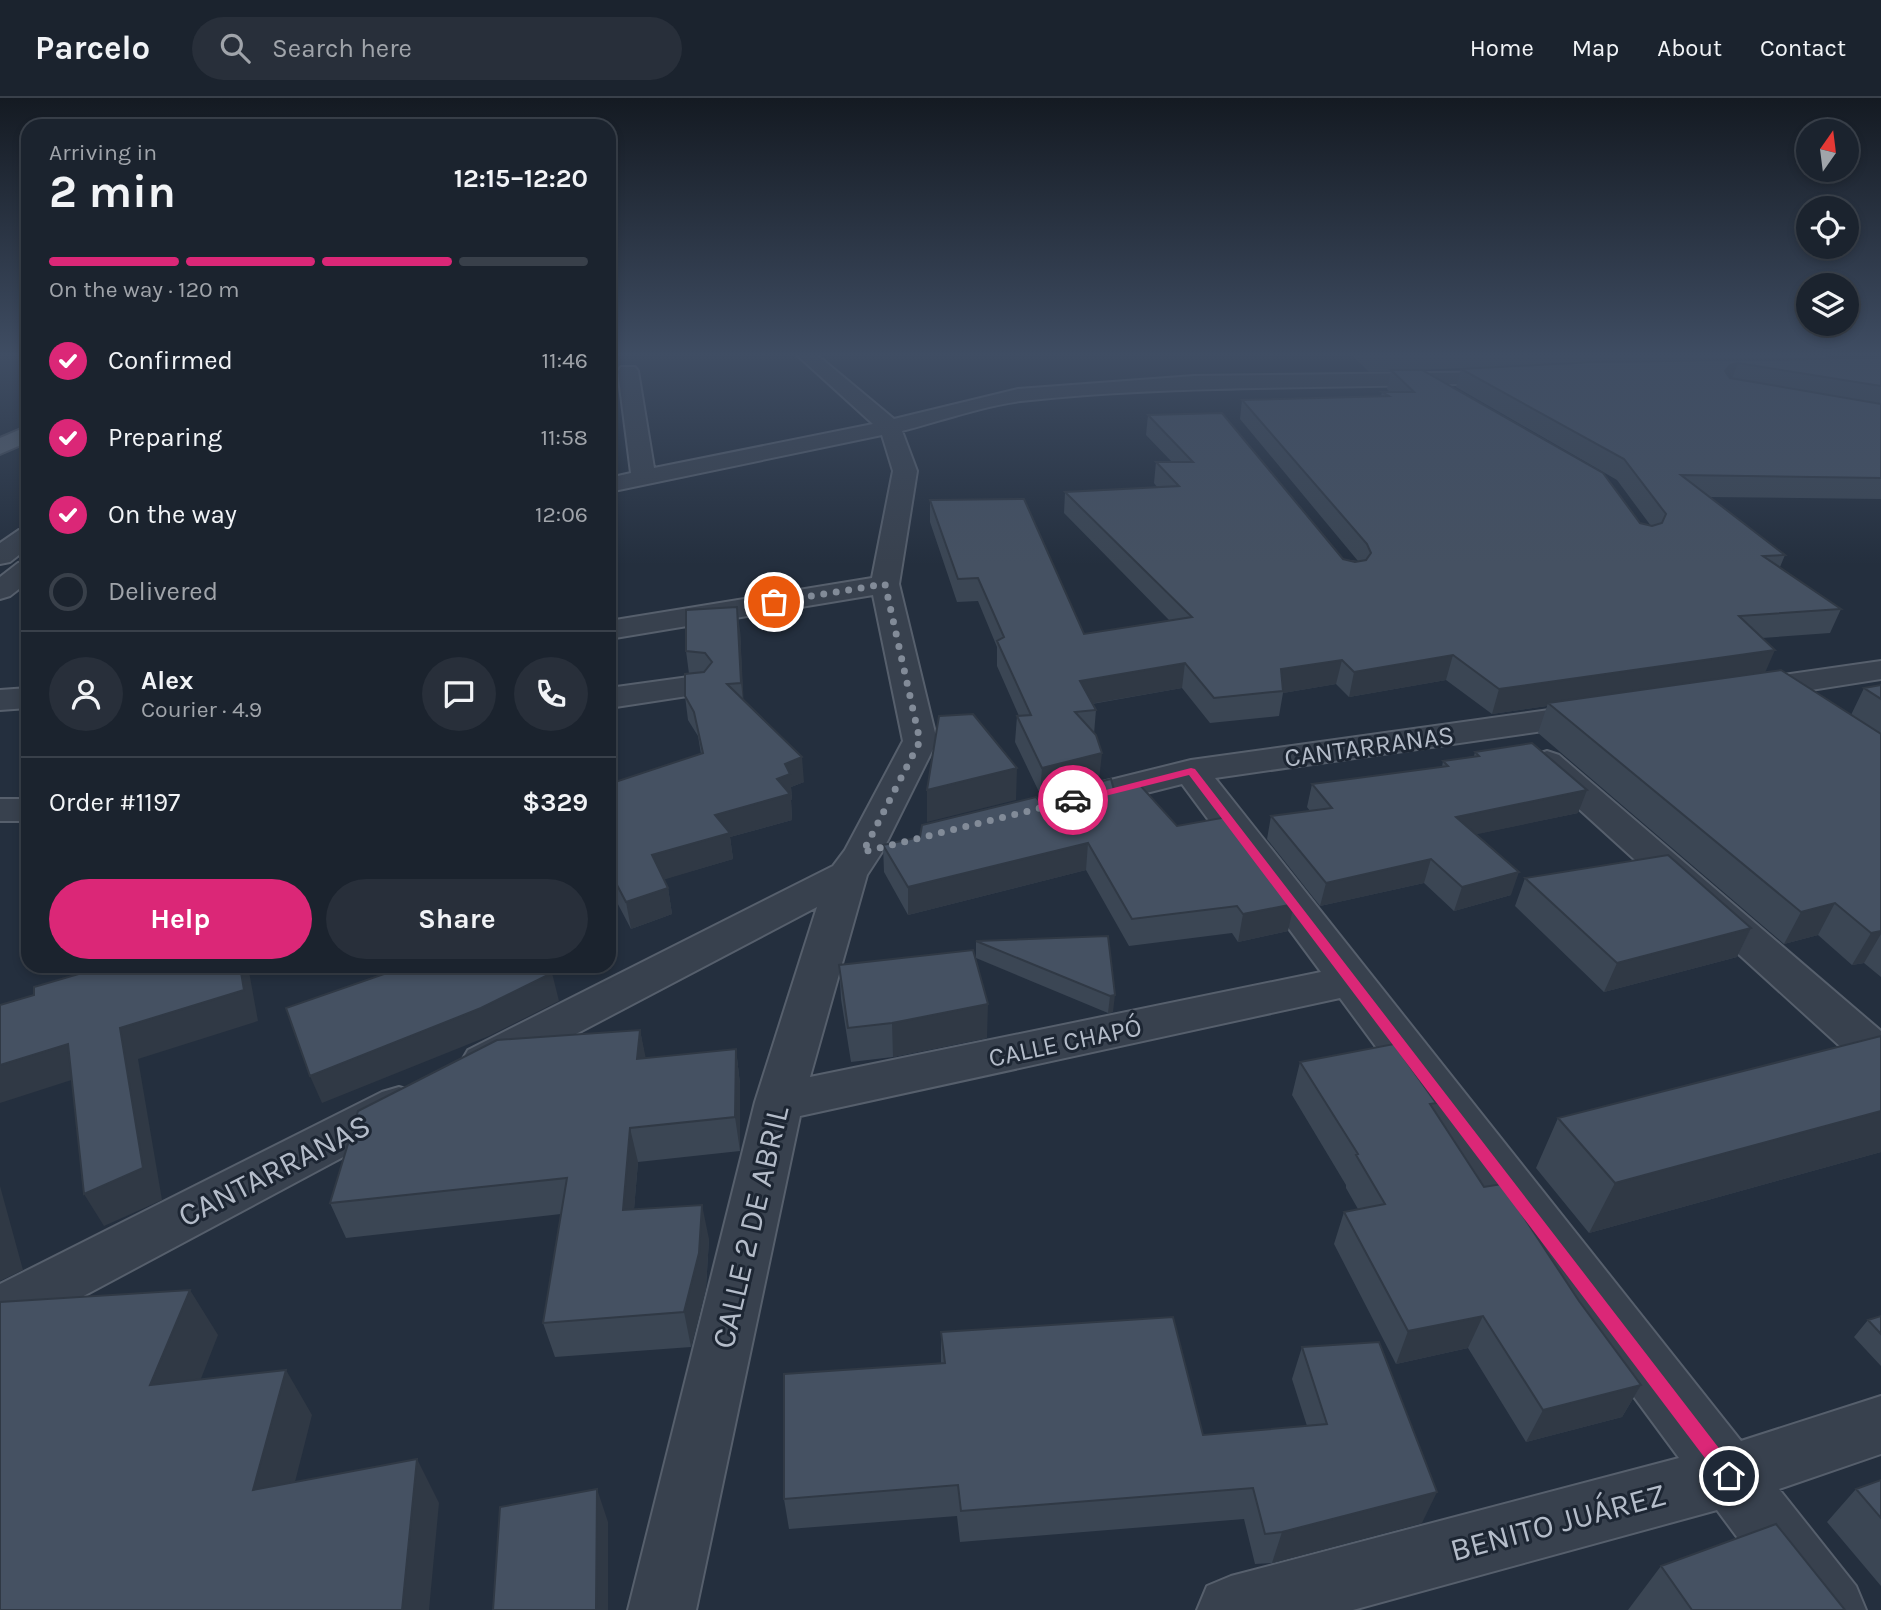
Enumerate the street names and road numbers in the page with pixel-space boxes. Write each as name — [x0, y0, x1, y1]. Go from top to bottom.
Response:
street label: CANTARRANAS — [1282, 719, 1456, 774]
street label: CALLE CHAPÓ — [986, 1010, 1144, 1074]
street label: CALLE 2 DE ABRIL — [705, 1102, 796, 1352]
street label: CANTARRANAS — [172, 1106, 376, 1235]
street label: BENITO JUÁREZ — [1446, 1474, 1670, 1569]

